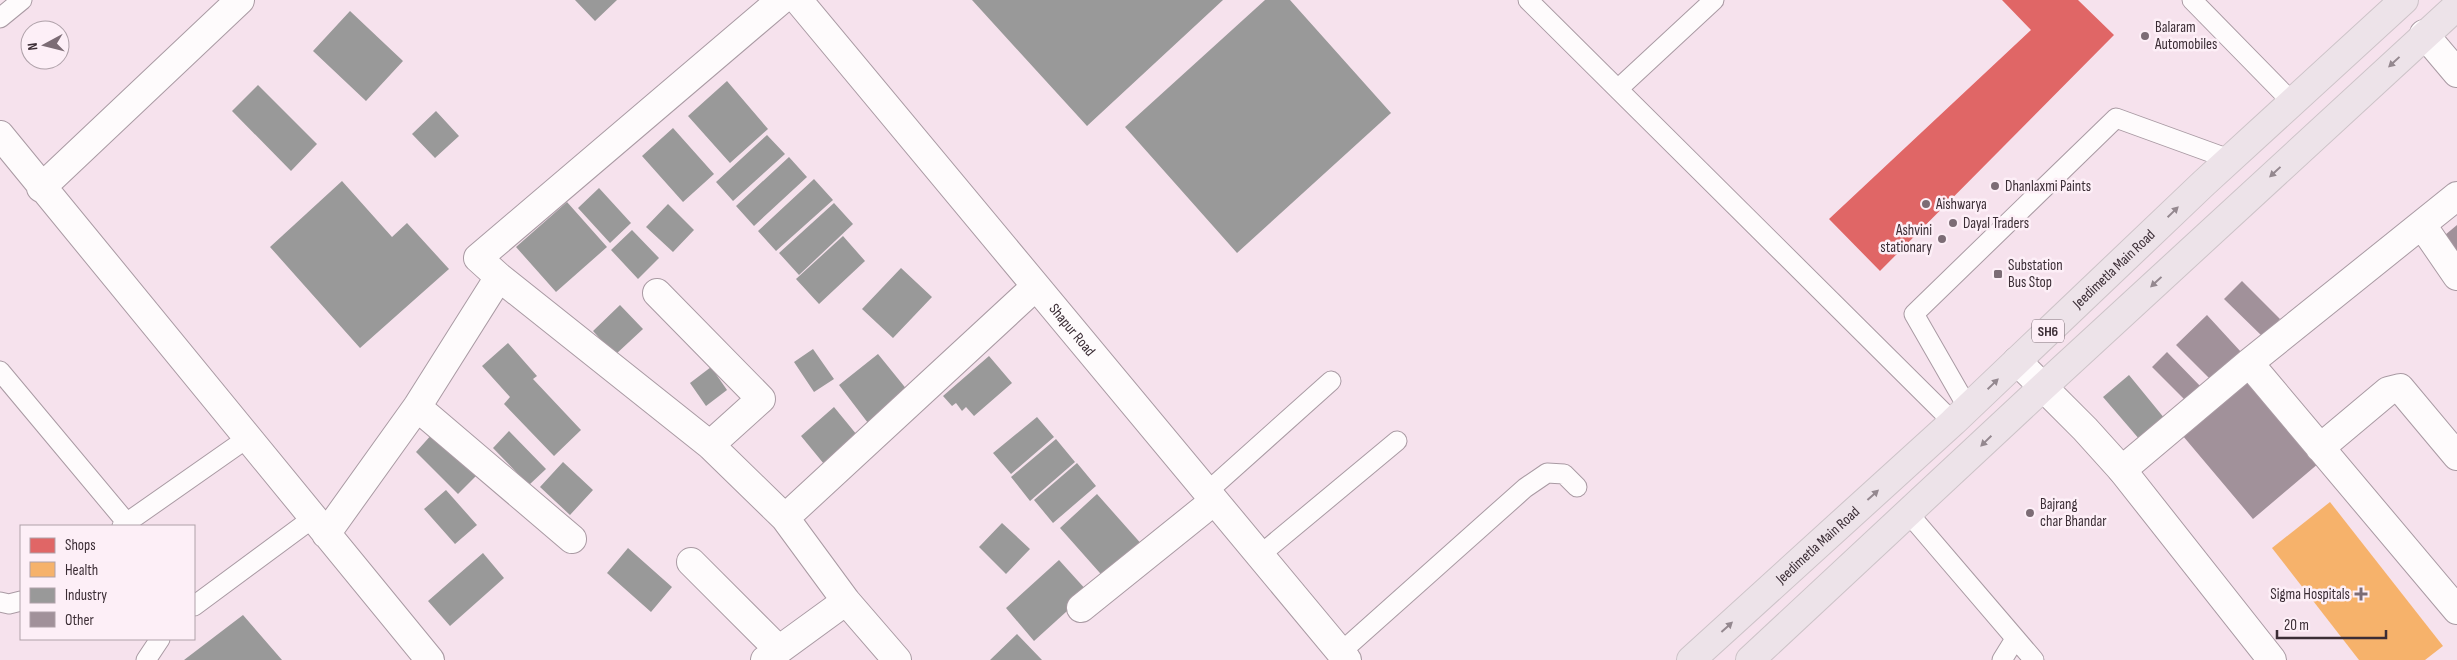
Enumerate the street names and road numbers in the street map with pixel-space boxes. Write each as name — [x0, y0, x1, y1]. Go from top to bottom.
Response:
street label: Jeedimetla Main Road — [2068, 226, 2159, 314]
street label: Shapur Road — [1045, 300, 1099, 360]
road number: SH6 — [2032, 320, 2064, 342]
street label: Jeedimetla Main Road — [1771, 502, 1864, 589]

